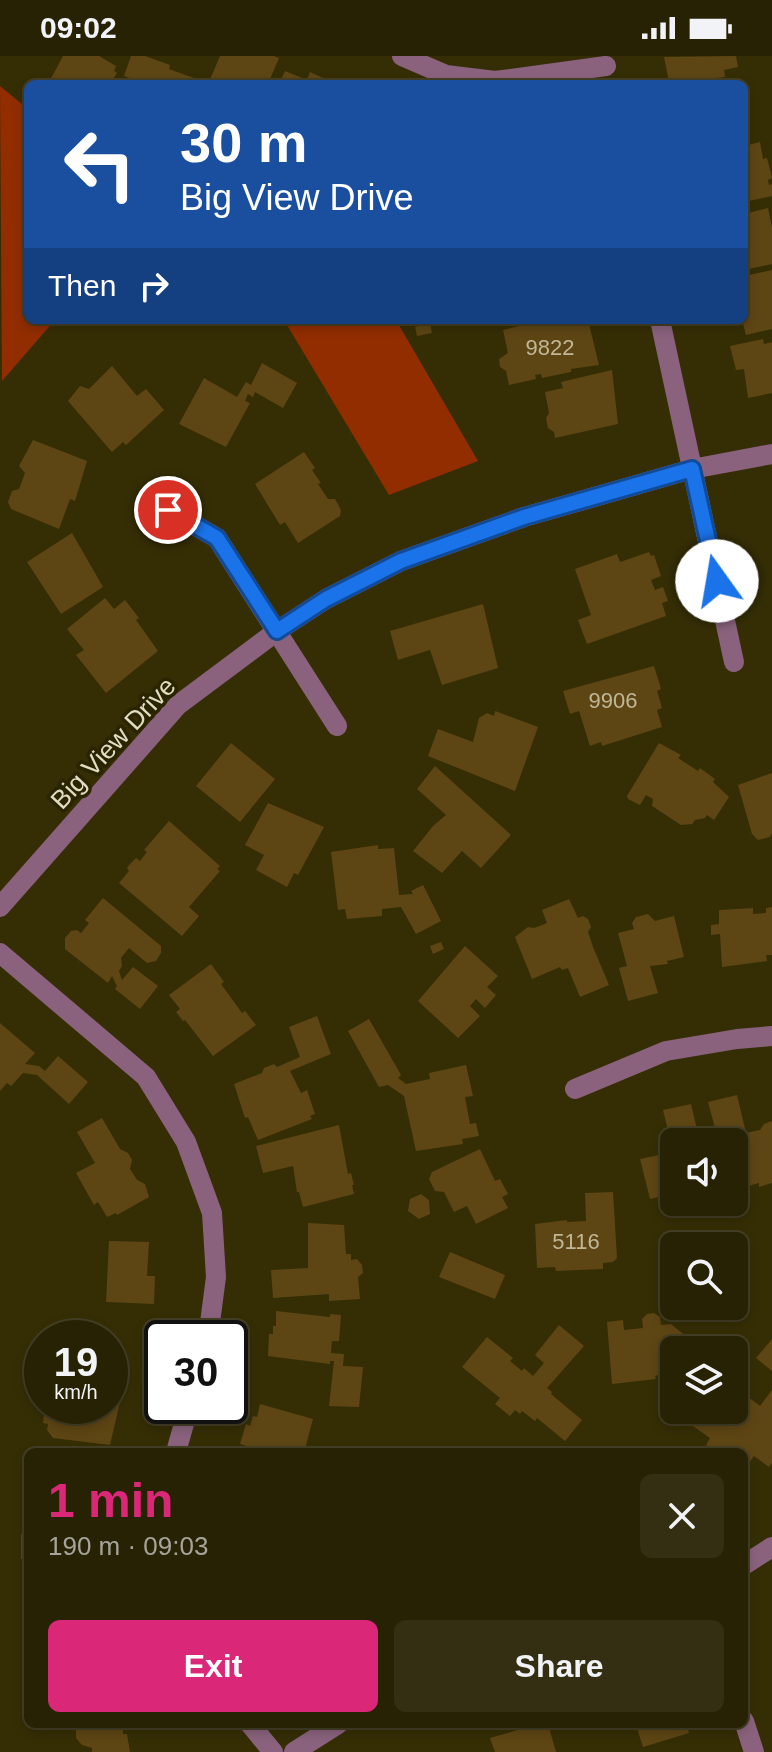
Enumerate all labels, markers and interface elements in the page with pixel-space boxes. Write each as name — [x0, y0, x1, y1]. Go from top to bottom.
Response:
text: 09:02 — [40, 11, 117, 44]
text: 30 m — [180, 111, 308, 174]
icon: left — [48, 112, 152, 216]
text: Big View Drive — [180, 177, 413, 218]
icon: right — [132, 264, 176, 308]
text: Then — [48, 269, 116, 302]
house number: 9822 — [526, 335, 574, 360]
pin — [134, 476, 202, 544]
icon: arrive — [146, 488, 190, 532]
position arrow — [675, 539, 759, 623]
street label: Big View Drive — [45, 671, 181, 815]
house number: 9906 — [589, 688, 637, 713]
map controls — [660, 1128, 748, 1424]
button: sound — [660, 1128, 748, 1216]
house number: 5116 — [552, 1229, 600, 1254]
button: search — [660, 1232, 748, 1320]
speed limit sign: 30 — [144, 1320, 248, 1424]
button: layers — [660, 1336, 748, 1424]
text: 19 — [54, 1340, 98, 1384]
text: km/h — [54, 1381, 98, 1403]
text: 1 min — [48, 1474, 173, 1527]
button: close — [640, 1474, 724, 1558]
text: 190 m · 09:03 — [48, 1531, 208, 1561]
button: Exit — [48, 1620, 378, 1712]
button: Share — [394, 1620, 724, 1712]

